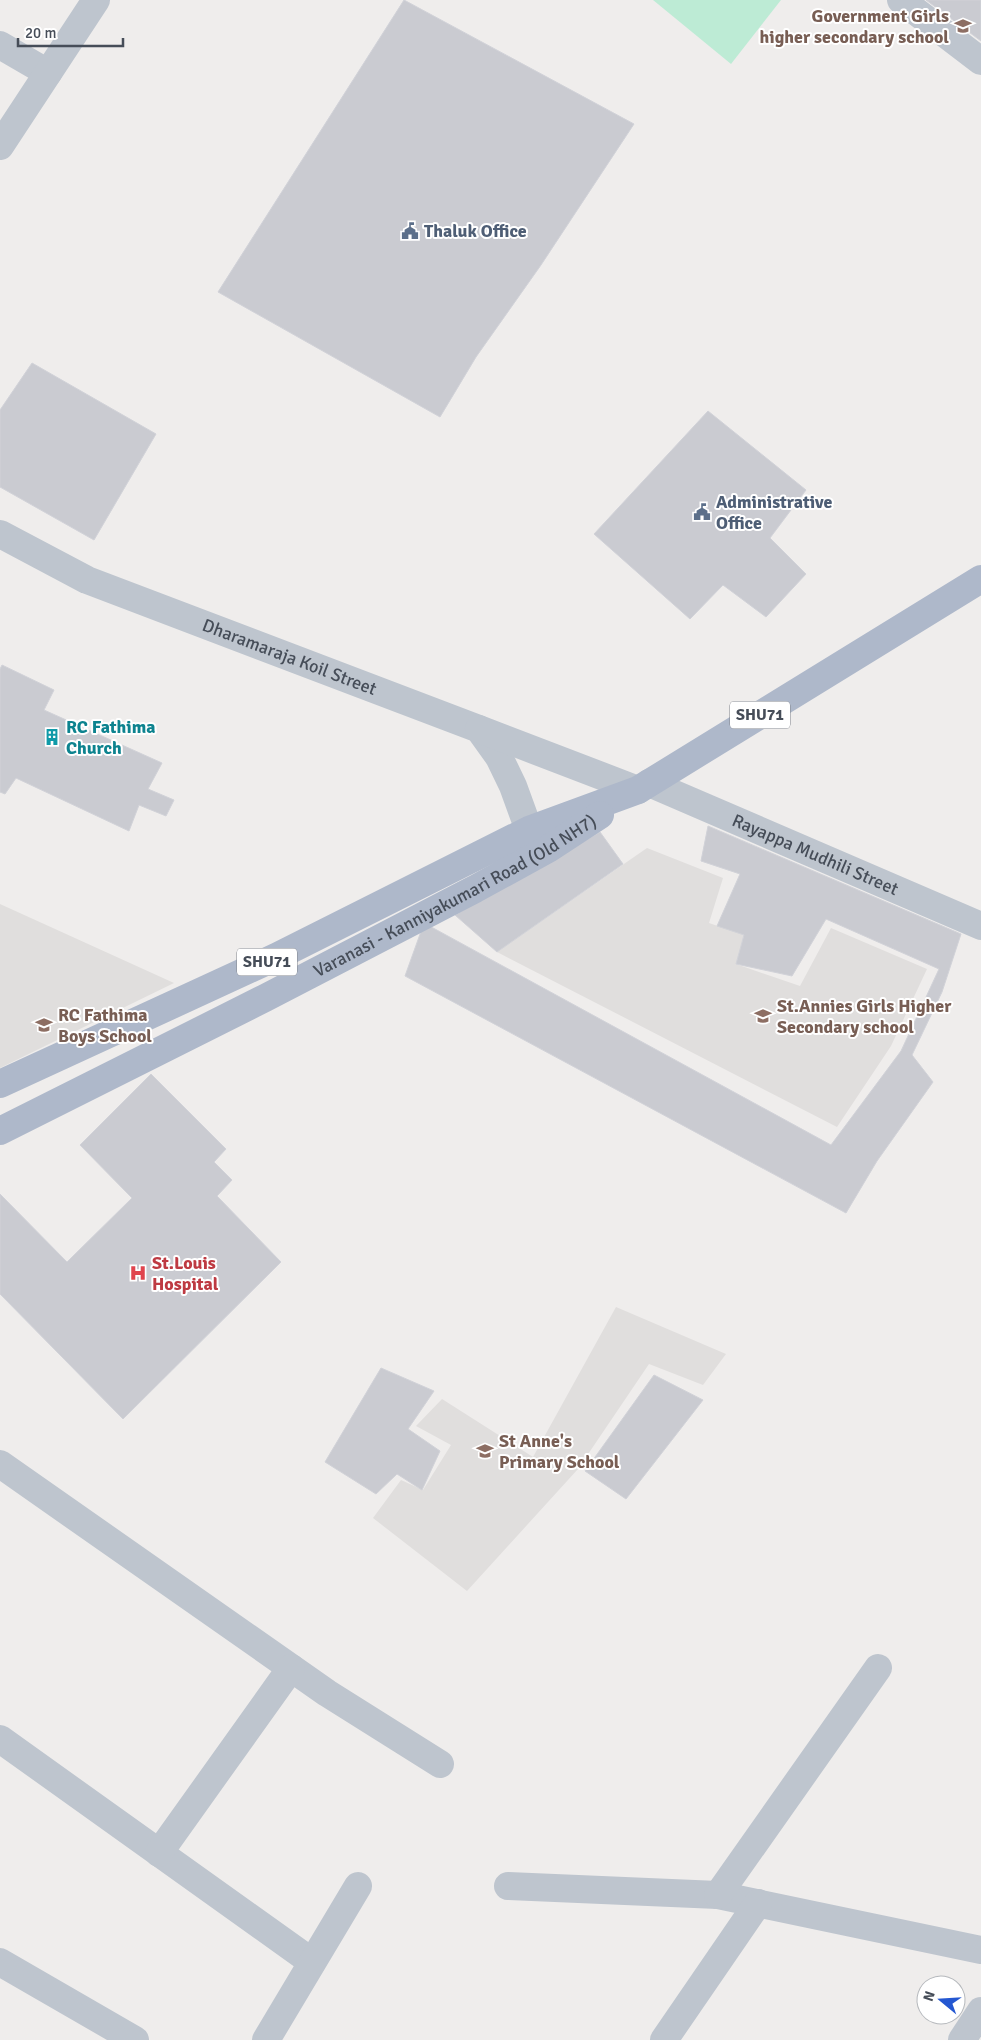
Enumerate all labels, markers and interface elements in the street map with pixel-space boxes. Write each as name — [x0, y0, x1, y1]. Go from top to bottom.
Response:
place label: Government Girls higher secondary school — [760, 5, 949, 48]
scale bar — [18, 15, 122, 47]
school or university icon: Government Girls higher secondary school — [953, 16, 973, 36]
text: 20 m — [25, 24, 56, 42]
place label: Thaluk Office — [424, 220, 527, 242]
public building icon: Thaluk Office — [400, 221, 420, 241]
place label: Administrative Office — [716, 491, 832, 534]
public building icon: Administrative Office — [692, 502, 712, 522]
street label: Dharamaraja Koil Street — [199, 614, 380, 700]
road number: SHU71 — [730, 702, 790, 728]
place label: RC Fathima Church — [66, 716, 155, 759]
building icon: RC Fathima Church — [42, 727, 62, 747]
street label: Rayappa Mudhili Street — [729, 809, 902, 900]
street label: Varanasi - Kanniyakumari Road (Old NH7) — [310, 810, 600, 982]
road number: SHU71 — [237, 949, 297, 976]
place label: St.Annies Girls Higher Secondary school — [777, 995, 952, 1038]
place label: RC Fathima Boys School — [58, 1004, 152, 1047]
school or university icon: St.Annies Girls Higher Secondary school — [753, 1006, 773, 1026]
school or university icon: RC Fathima Boys School — [34, 1015, 54, 1035]
place label: St.Louis Hospital — [152, 1252, 219, 1295]
hospital icon: St.Louis Hospital — [128, 1263, 148, 1283]
place label: St Anne's Primary School — [499, 1430, 620, 1473]
school or university icon: St Anne's Primary School — [475, 1441, 495, 1461]
north arrow — [916, 1975, 966, 2025]
text: N — [920, 1989, 939, 2003]

